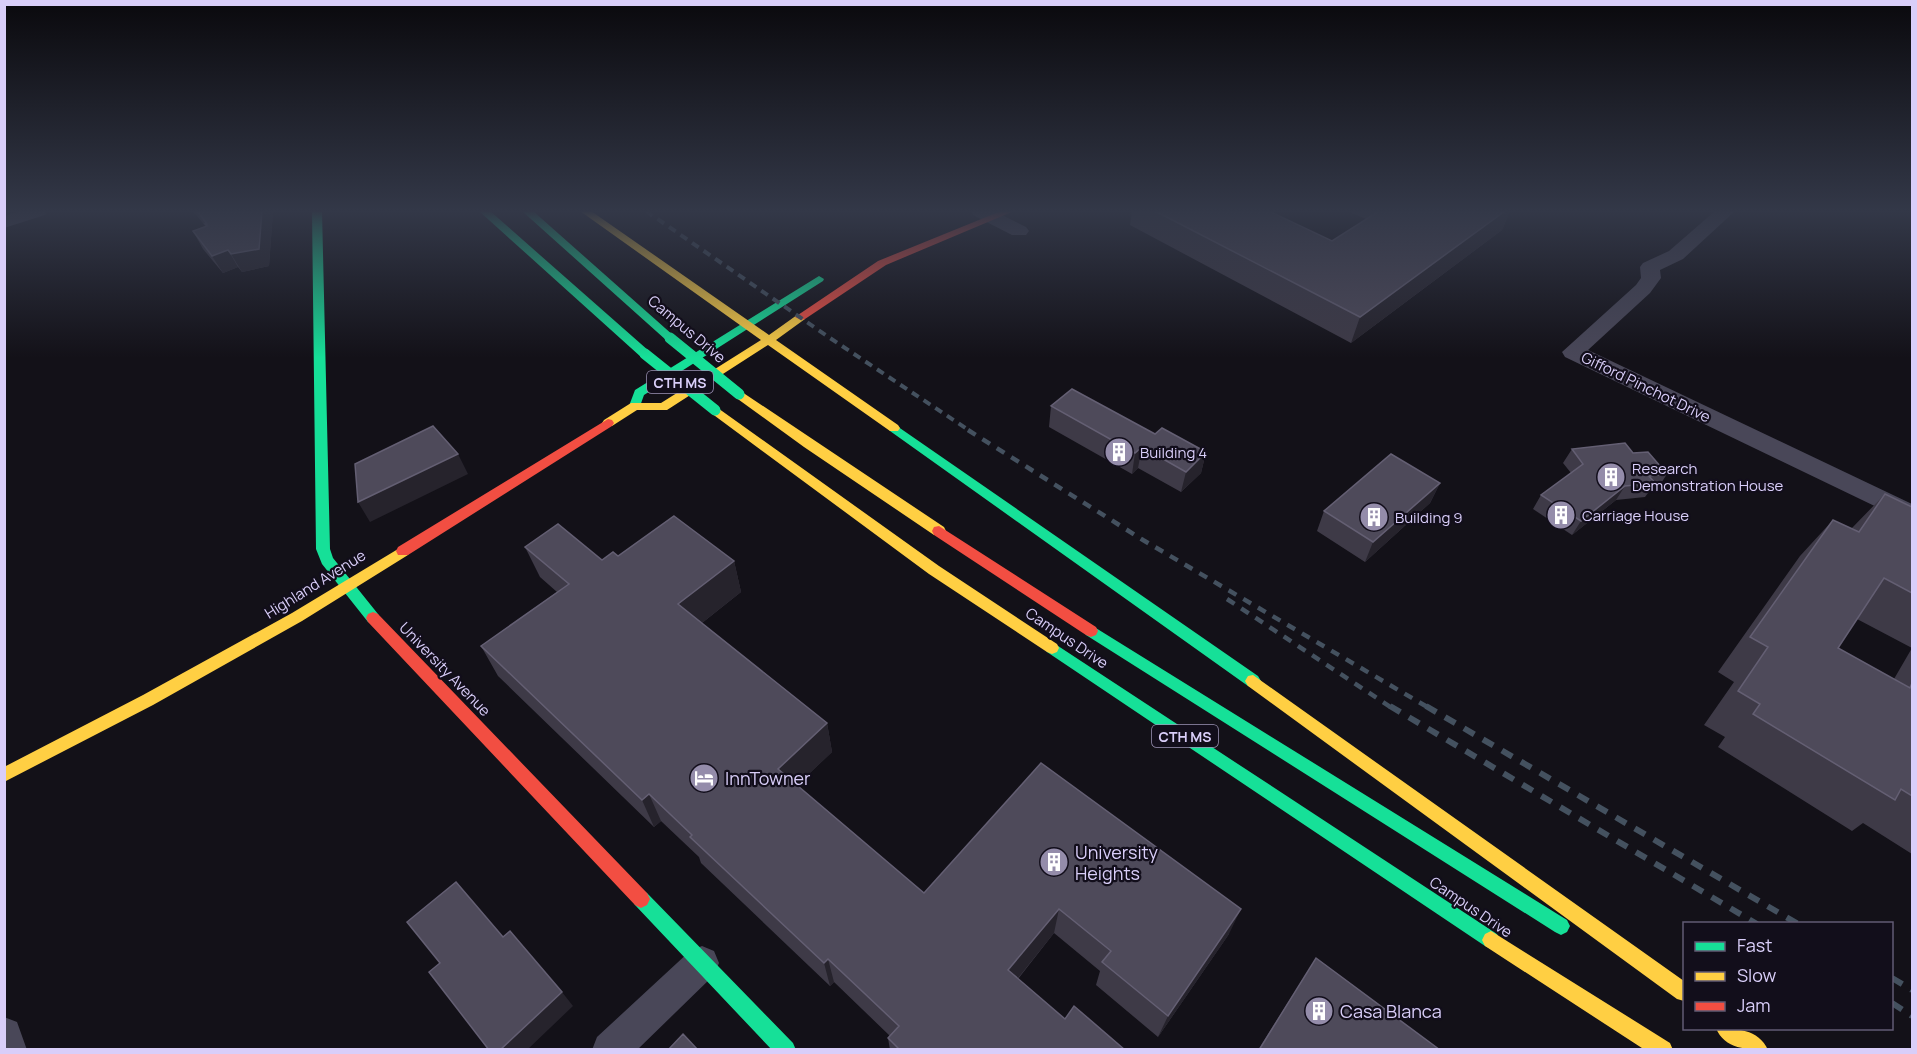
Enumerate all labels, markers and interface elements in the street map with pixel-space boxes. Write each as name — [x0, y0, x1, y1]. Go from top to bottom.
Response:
street label: Campus Drive — [644, 290, 731, 368]
street label: Gifford Pinchot Drive — [1578, 347, 1714, 428]
road number: CTH MS — [647, 371, 713, 393]
building icon: Building 4 — [1103, 436, 1135, 468]
place label: Building 4 — [1140, 442, 1207, 463]
place label: Research Demonstration House — [1632, 458, 1784, 496]
building icon: Research Demonstration House — [1595, 461, 1627, 493]
building icon: Carriage House — [1545, 499, 1577, 531]
building icon: Building 9 — [1358, 501, 1390, 533]
place label: Carriage House — [1582, 505, 1689, 526]
place label: Building 9 — [1395, 507, 1463, 528]
street label: Highland Avenue — [260, 544, 370, 624]
street label: Campus Drive — [1022, 603, 1113, 674]
street label: University Avenue — [395, 617, 496, 721]
road number: CTH MS — [1152, 725, 1218, 747]
hotel icon: InnTowner — [688, 762, 720, 794]
place label: InnTowner — [725, 766, 811, 790]
place label: University Heights — [1075, 840, 1159, 885]
building icon: University Heights — [1038, 846, 1070, 878]
street label: Campus Drive — [1426, 872, 1517, 943]
legend — [1683, 922, 1893, 1030]
text: Fast — [1737, 933, 1772, 957]
text: Slow — [1737, 963, 1777, 987]
text: Jam — [1737, 993, 1771, 1017]
building icon: Casa Blanca — [1303, 995, 1335, 1027]
place label: Casa Blanca — [1340, 999, 1442, 1023]

